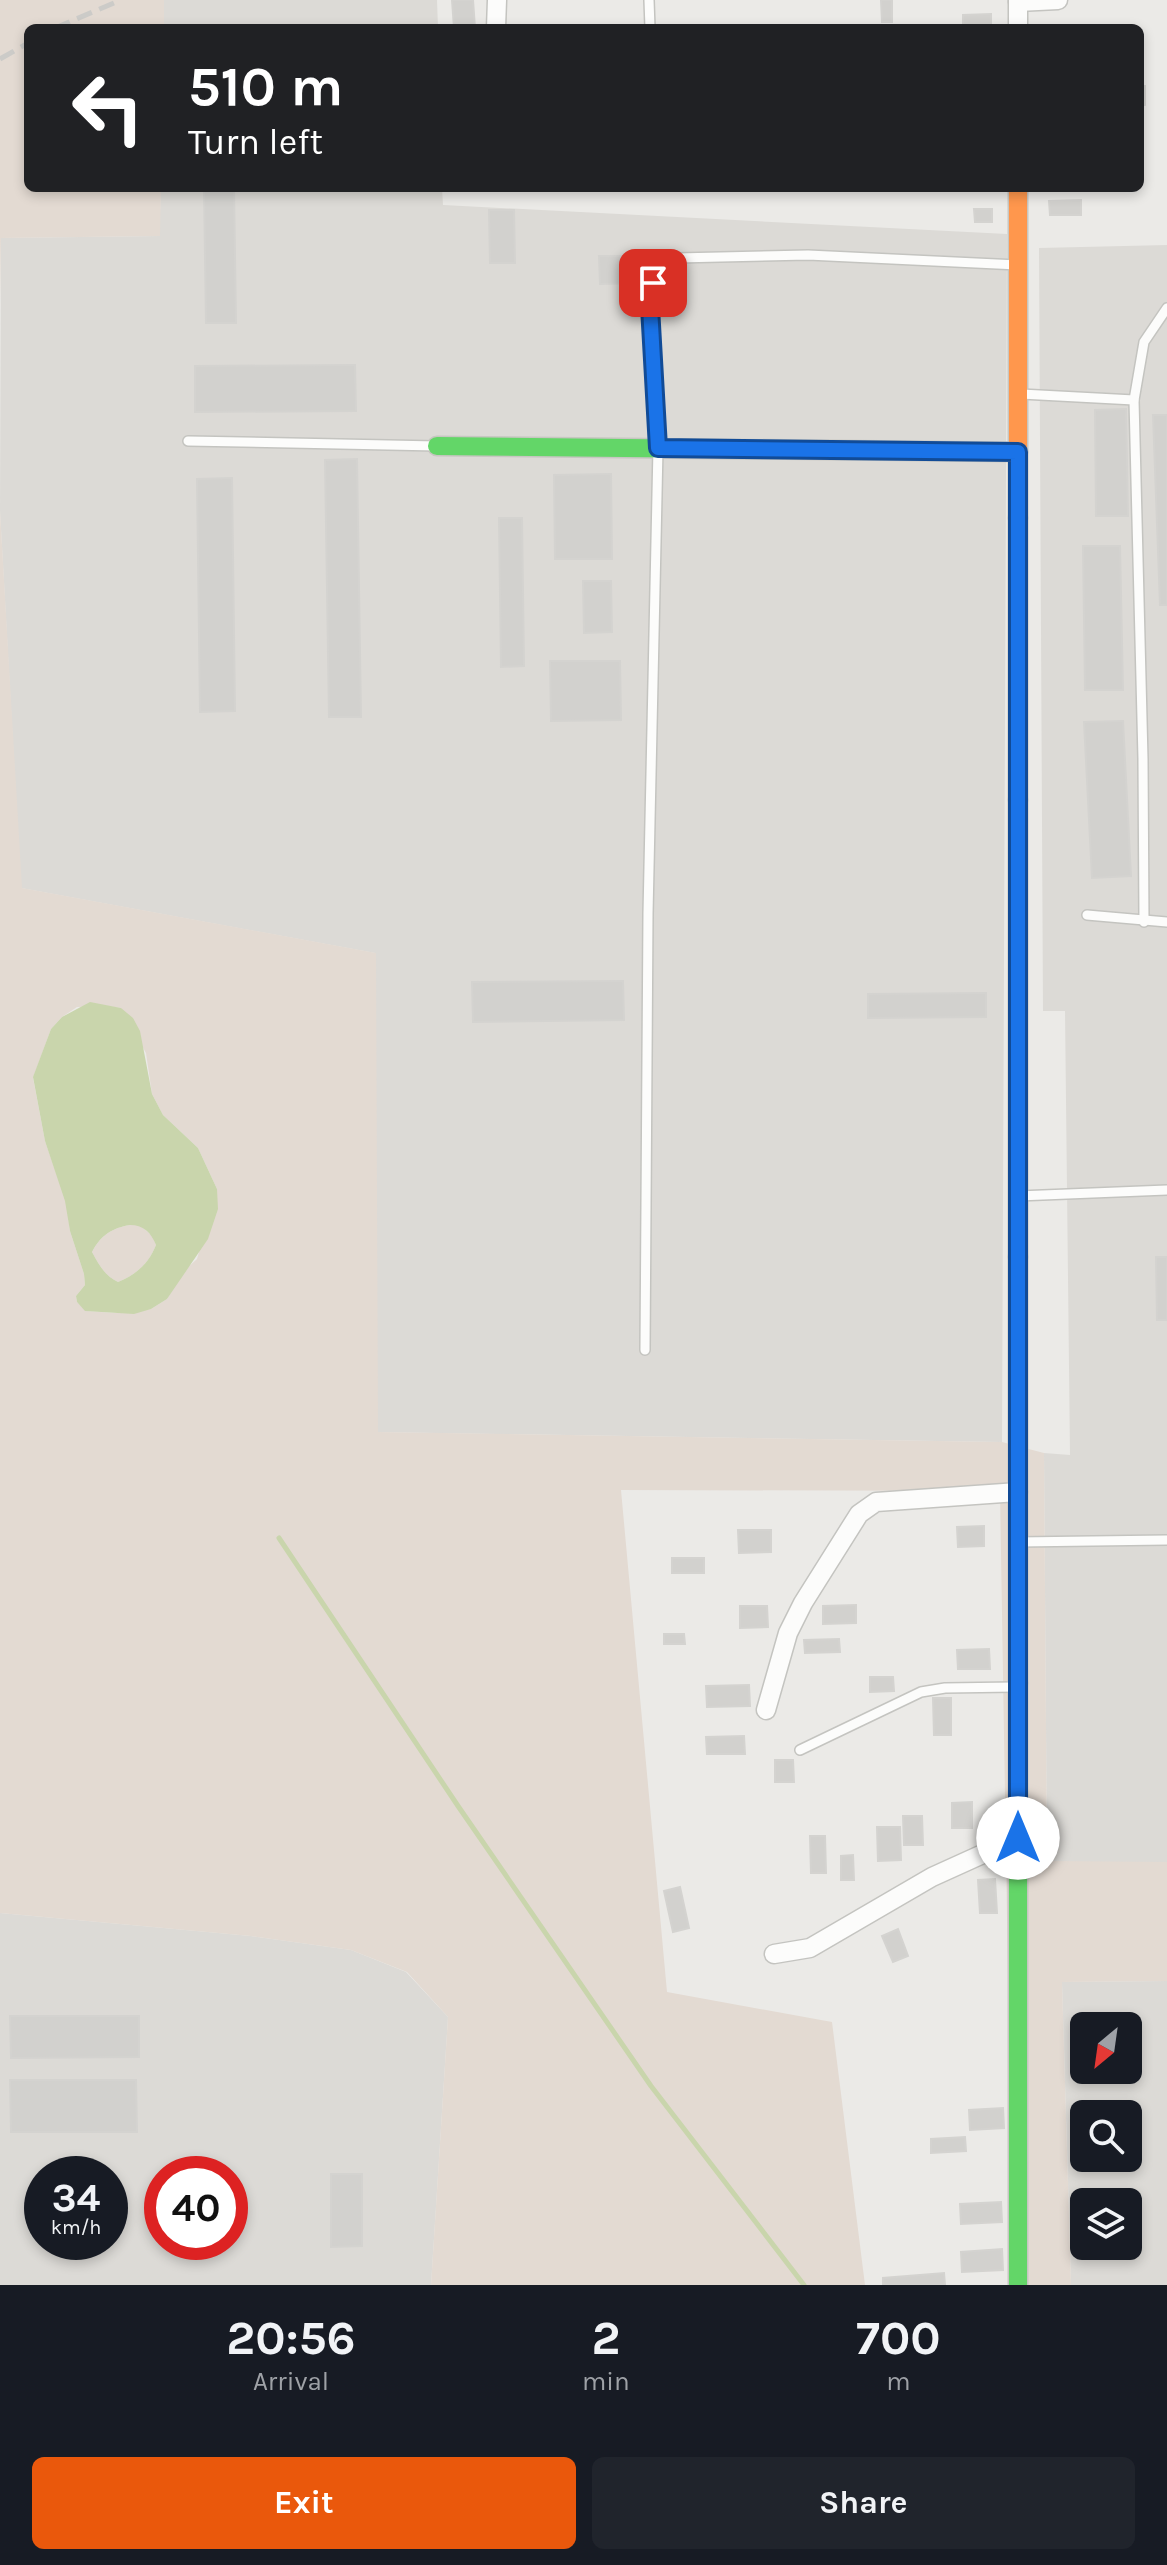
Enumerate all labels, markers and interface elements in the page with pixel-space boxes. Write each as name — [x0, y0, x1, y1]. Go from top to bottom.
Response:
text: 510 m — [188, 54, 343, 119]
icon: left — [56, 56, 160, 160]
text: Turn left — [188, 121, 323, 163]
pin — [619, 249, 687, 317]
icon: arrive — [631, 261, 675, 305]
position arrow — [976, 1796, 1060, 1880]
north arrow — [1070, 2012, 1142, 2084]
map controls — [1070, 2012, 1142, 2260]
button: search — [1070, 2100, 1142, 2172]
speed limit sign: 40 — [144, 2156, 248, 2260]
text: 34 — [52, 2174, 100, 2221]
button: layers — [1070, 2188, 1142, 2260]
text: km/h — [51, 2216, 101, 2239]
text: 20:56 — [226, 2310, 356, 2366]
text: 2 — [591, 2310, 620, 2366]
text: 700 — [856, 2310, 941, 2366]
text: Arrival — [253, 2366, 329, 2397]
text: min — [582, 2366, 630, 2397]
text: m — [886, 2366, 911, 2397]
button: Exit — [32, 2457, 576, 2549]
button: Share — [592, 2457, 1135, 2549]

